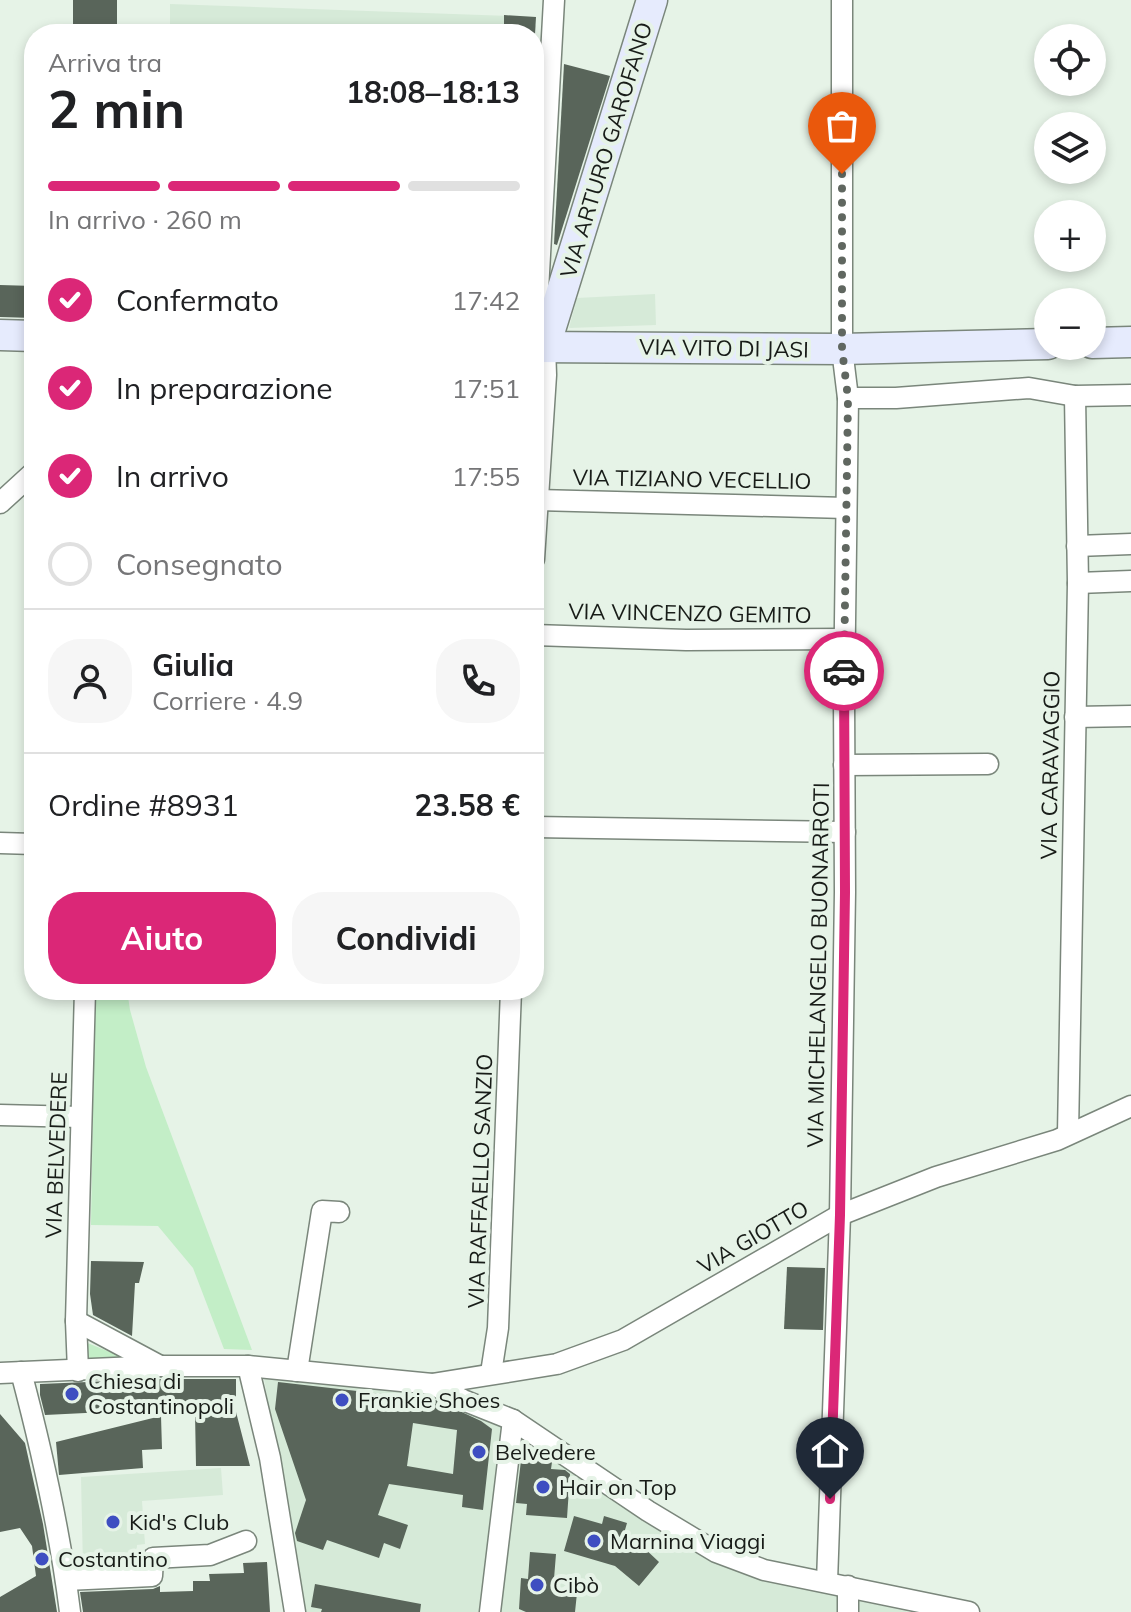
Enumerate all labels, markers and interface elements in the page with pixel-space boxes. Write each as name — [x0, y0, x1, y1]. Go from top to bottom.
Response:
street label: VIA ARTURO GAROFANO — [554, 19, 658, 281]
map controls — [1034, 24, 1106, 360]
button: locate — [1034, 24, 1106, 96]
text: Arriva tra — [48, 46, 162, 79]
text: 18:08–18:13 — [346, 73, 520, 111]
text: 2 min — [48, 76, 185, 141]
pin — [808, 92, 876, 174]
icon: bag — [820, 104, 864, 148]
button: layers — [1034, 112, 1106, 184]
button: + — [1034, 200, 1106, 272]
text: In arrivo · 260 m — [48, 203, 242, 236]
icon: check — [48, 278, 92, 322]
text: Confermato — [116, 281, 279, 319]
text: 17:42 — [452, 284, 520, 317]
button: − — [1034, 288, 1106, 360]
street label: VIA VITO DI JASI — [639, 333, 809, 363]
icon: check — [48, 366, 92, 410]
text: In preparazione — [116, 369, 333, 407]
text: 17:51 — [452, 372, 520, 405]
icon: check — [48, 454, 92, 498]
text: In arrivo — [116, 457, 229, 495]
text: 17:55 — [452, 460, 520, 493]
street label: VIA TIZIANO VECELLIO — [572, 463, 812, 495]
text: Consegnato — [116, 545, 283, 583]
street label: VIA VINCENZO GEMITO — [568, 597, 812, 629]
courier — [804, 631, 884, 711]
button: person — [48, 639, 132, 723]
button: phone — [436, 639, 520, 723]
text: Giulia — [152, 646, 234, 684]
icon: car — [822, 649, 866, 693]
street label: VIA CARAVAGGIO — [1034, 670, 1066, 860]
text: Corriere · 4.9 — [152, 684, 303, 717]
street label: VIA MICHELANGELO BUONARROTI — [801, 782, 835, 1148]
text: Ordine #8931 — [48, 786, 239, 824]
text: 23.58 € — [414, 786, 520, 824]
button: Aiuto — [48, 892, 276, 984]
button: Condividi — [292, 892, 520, 984]
street label: VIA RAFFAELLO SANZIO — [462, 1053, 498, 1309]
street label: VIA BELVEDERE — [39, 1071, 73, 1239]
street label: VIA GIOTTO — [692, 1194, 814, 1280]
place label: Chiesa di Costantinopoli — [88, 1367, 234, 1420]
marker: Chiesa di Costantinopoli — [63, 1385, 81, 1403]
place label: Frankie Shoes — [358, 1386, 500, 1414]
marker: Frankie Shoes — [333, 1391, 351, 1409]
pin — [796, 1417, 864, 1499]
icon: home — [808, 1429, 852, 1473]
place label: Belvedere — [495, 1438, 596, 1466]
marker: Belvedere — [470, 1443, 488, 1461]
place label: Hair on Top — [559, 1473, 677, 1501]
marker: Hair on Top — [534, 1478, 552, 1496]
place label: Kid's Club — [129, 1508, 229, 1536]
marker: Kid's Club — [104, 1513, 122, 1531]
place label: Marnina Viaggi — [610, 1527, 766, 1555]
marker: Marnina Viaggi — [585, 1532, 603, 1550]
place label: Costantino — [58, 1545, 168, 1573]
marker: Costantino — [33, 1550, 51, 1568]
place label: Cibò — [553, 1571, 599, 1599]
marker: Cibò — [528, 1576, 546, 1594]

